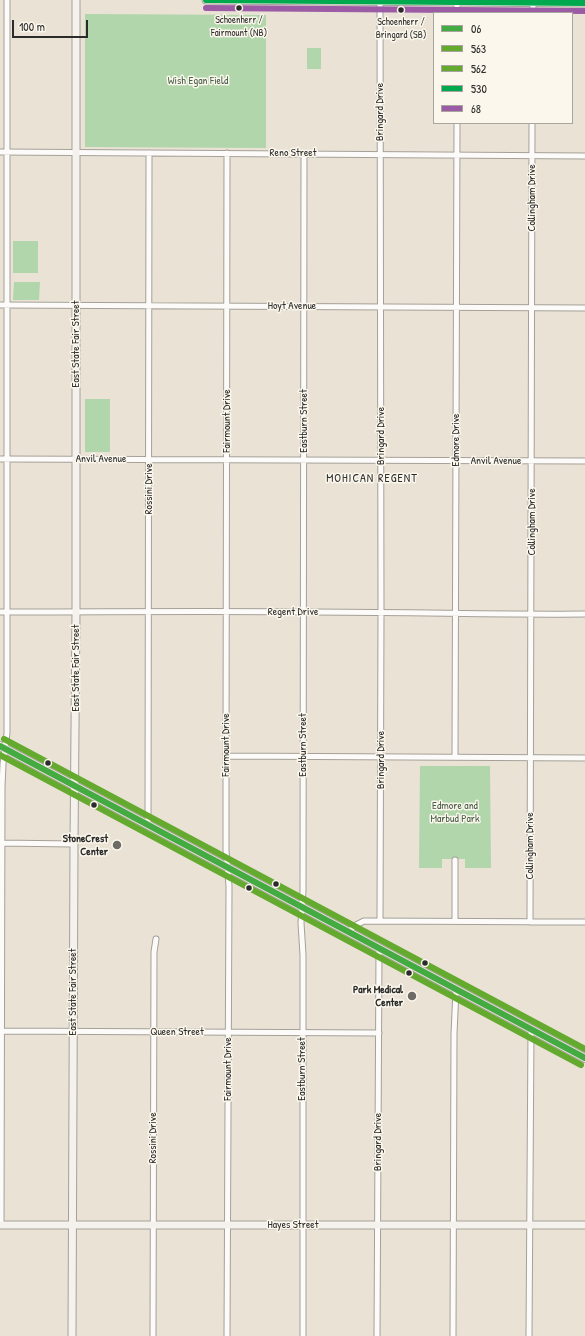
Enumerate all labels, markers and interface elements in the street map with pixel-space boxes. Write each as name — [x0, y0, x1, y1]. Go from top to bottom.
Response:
marker: Schoenherr / Fairmount (NB) — [234, 3, 244, 13]
marker: Schoenherr / Bringard (SB) — [396, 5, 406, 15]
scale bar — [14, 12, 90, 38]
legend — [433, 12, 573, 124]
place label: Schoenherr / Fairmount (NB) — [211, 14, 267, 38]
place label: Schoenherr / Bringard (SB) — [376, 16, 426, 40]
text: 100 m — [19, 18, 45, 35]
text: 06 — [471, 20, 481, 37]
text: 563 — [471, 40, 486, 57]
text: 562 — [471, 60, 486, 77]
park label: Wish Egan Field — [168, 74, 228, 88]
text: 530 — [471, 80, 487, 97]
street label: Bringard Drive — [373, 83, 387, 141]
text: 68 — [471, 100, 481, 117]
street label: Reno Street — [270, 146, 316, 160]
street label: Collingham Drive — [525, 164, 539, 232]
street label: Hoyt Avenue — [268, 299, 316, 313]
street label: East State Fair Street — [69, 301, 83, 387]
street label: Fairmount Drive — [220, 389, 234, 453]
street label: Eastburn Street — [297, 389, 311, 453]
street label: Bringard Drive — [374, 407, 388, 465]
street label: Edmore Drive — [449, 414, 463, 466]
street label: Anvil Avenue — [76, 452, 126, 466]
street label: Anvil Avenue — [471, 454, 521, 468]
street label: Rossini Drive — [142, 463, 156, 515]
district label: MOHICAN REGENT — [326, 472, 418, 486]
street label: Collingham Drive — [525, 488, 539, 556]
street label: Regent Drive — [268, 605, 318, 619]
street label: East State Fair Street — [69, 625, 83, 711]
street label: Fairmount Drive — [219, 713, 233, 777]
street label: Eastburn Street — [296, 713, 310, 777]
street label: Bringard Drive — [374, 731, 388, 789]
unlabelled marker — [43, 758, 53, 768]
park label: Edmore and Marbud Park — [430, 799, 480, 825]
unlabelled marker — [89, 800, 99, 810]
street label: Collingham Drive — [523, 812, 537, 880]
place label: StoneCrest Center — [63, 832, 108, 858]
marker: StoneCrest Center — [111, 839, 123, 851]
unlabelled marker — [271, 879, 281, 889]
unlabelled marker — [244, 883, 254, 893]
street label: East State Fair Street — [66, 949, 80, 1035]
unlabelled marker — [420, 958, 430, 968]
unlabelled marker — [404, 968, 414, 978]
place label: Park Medical Center — [353, 983, 403, 1009]
marker: Park Medical Center — [406, 990, 418, 1002]
street label: Queen Street — [150, 1025, 204, 1039]
street label: Fairmount Drive — [221, 1037, 235, 1101]
street label: Eastburn Street — [295, 1037, 309, 1101]
street label: Rossini Drive — [146, 1112, 160, 1164]
street label: Bringard Drive — [371, 1113, 385, 1171]
street label: Hayes Street — [268, 1218, 318, 1232]

